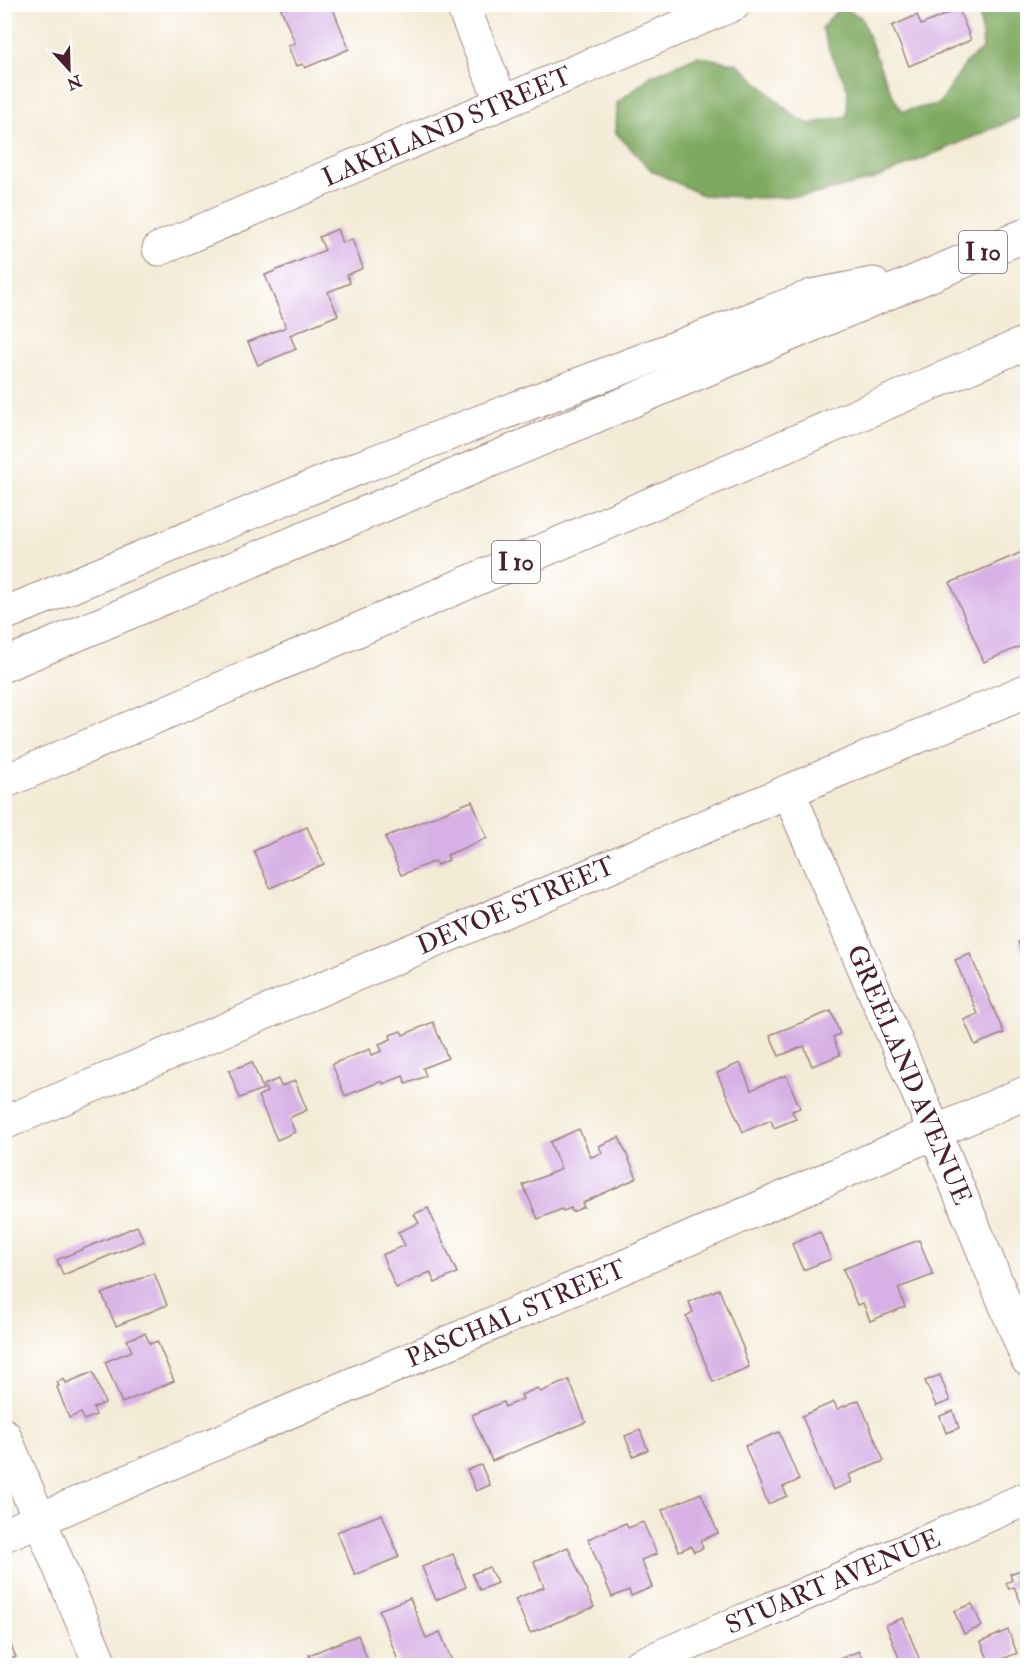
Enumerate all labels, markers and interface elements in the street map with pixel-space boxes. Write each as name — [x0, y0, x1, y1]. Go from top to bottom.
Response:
north arrow — [39, 39, 99, 99]
street label: LAKELAND STREET — [318, 60, 576, 194]
text: N — [63, 70, 86, 94]
road number: I 10 — [959, 231, 1007, 273]
road number: I 10 — [492, 541, 540, 583]
street label: DEVOE STREET — [412, 850, 620, 962]
street label: GREELAND AVENUE — [840, 940, 978, 1210]
street label: PASCHAL STREET — [401, 1253, 631, 1375]
street label: STUART AVENUE — [721, 1522, 945, 1642]

